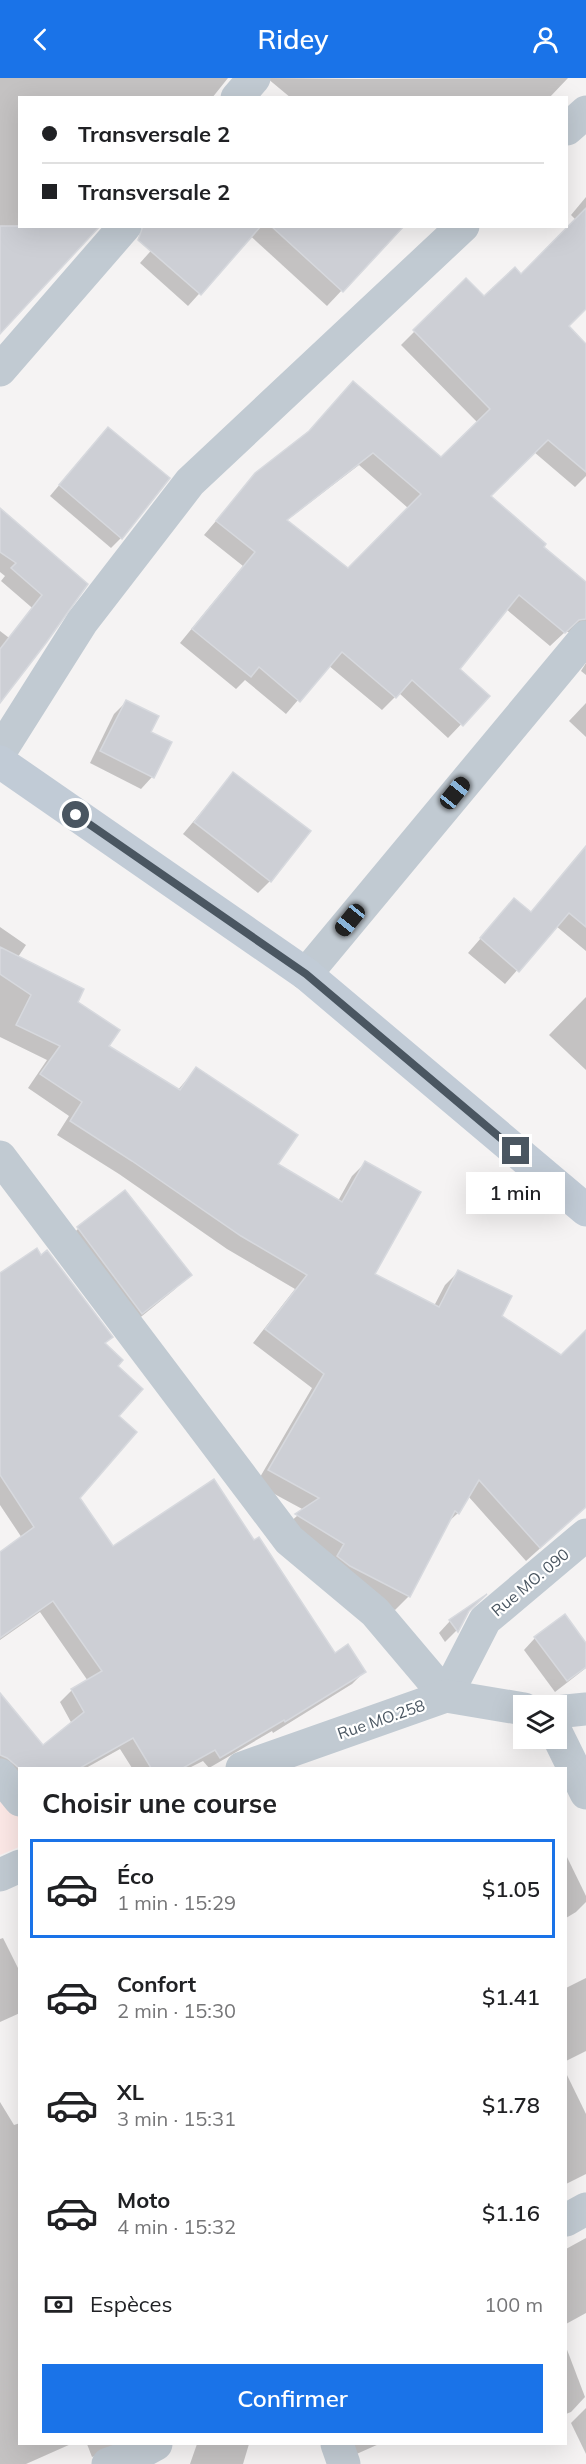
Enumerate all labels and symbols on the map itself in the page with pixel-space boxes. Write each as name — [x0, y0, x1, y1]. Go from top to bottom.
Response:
car — [437, 773, 473, 813]
route start — [62, 801, 89, 828]
car — [332, 900, 368, 940]
route end — [502, 1137, 529, 1164]
callout: 1 min — [466, 1172, 566, 1214]
street label: Rue MO. 090 — [487, 1544, 573, 1620]
street label: Rue MO.258 — [335, 1695, 427, 1743]

